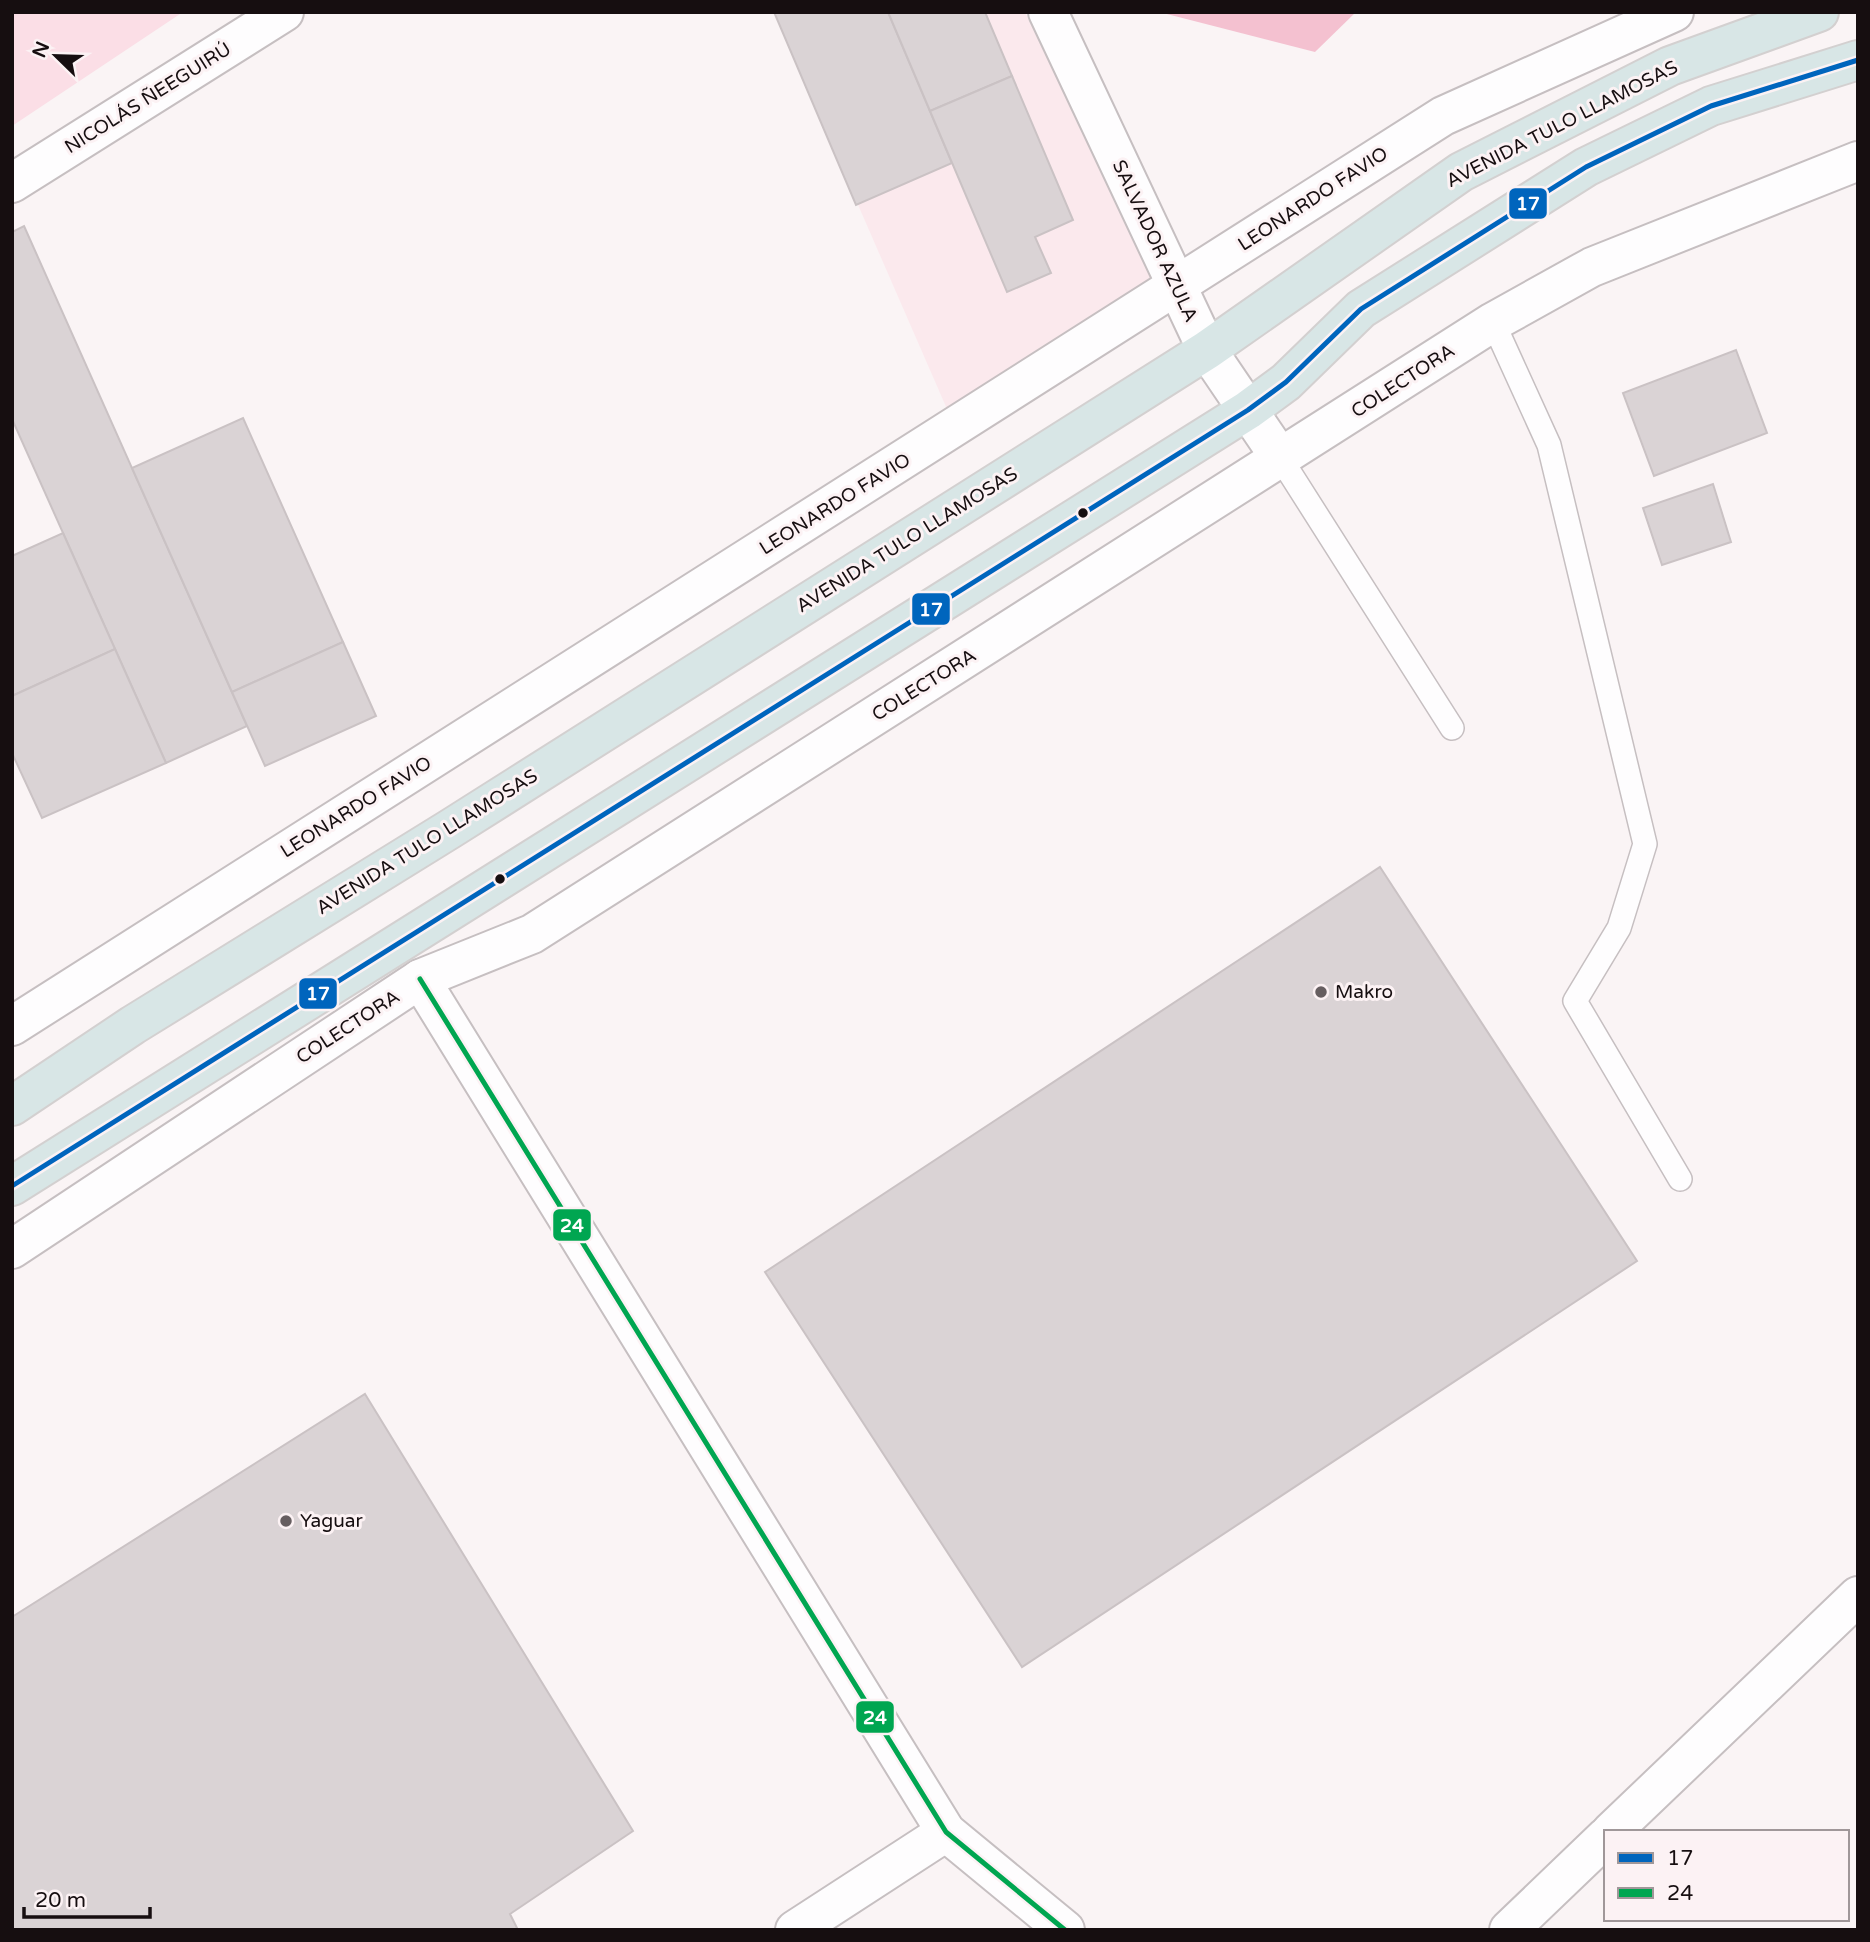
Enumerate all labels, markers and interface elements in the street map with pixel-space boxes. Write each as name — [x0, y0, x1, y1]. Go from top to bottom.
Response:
north arrow — [21, 21, 91, 91]
street label: NICOLÁS ÑEEGUIRÚ — [60, 37, 235, 158]
text: N — [28, 38, 54, 61]
street label: AVENIDA TULO LLAMOSAS — [1443, 56, 1681, 192]
street label: LEONARDO FAVIO — [1234, 142, 1392, 256]
street label: SALVADOR AZULA — [1108, 157, 1202, 325]
line badge: 17 — [1508, 187, 1548, 220]
text: 17 — [1516, 193, 1540, 215]
street label: COLECTORA — [1347, 339, 1459, 423]
street label: LEONARDO FAVIO — [755, 449, 915, 559]
street label: AVENIDA TULO LLAMOSAS — [792, 463, 1022, 617]
unlabelled marker — [1076, 506, 1090, 520]
line badge: 17 — [911, 592, 951, 626]
text: 17 — [919, 599, 943, 621]
street label: COLECTORA — [868, 644, 980, 726]
street label: LEONARDO FAVIO — [276, 752, 436, 862]
street label: AVENIDA TULO LLAMOSAS — [312, 765, 542, 919]
unlabelled marker — [493, 872, 507, 886]
line badge: 17 — [298, 977, 338, 1010]
place label: Makro — [1335, 981, 1393, 1003]
text: 17 — [306, 983, 330, 1005]
marker: Makro — [1313, 984, 1329, 1000]
street label: COLECTORA — [292, 985, 404, 1069]
line badge: 24 — [552, 1208, 592, 1242]
text: 24 — [560, 1215, 584, 1237]
place label: Yaguar — [300, 1510, 364, 1532]
marker: Yaguar — [278, 1513, 294, 1529]
line badge: 24 — [855, 1700, 895, 1734]
text: 24 — [863, 1707, 887, 1729]
legend — [1604, 1830, 1849, 1921]
text: 17 — [1667, 1846, 1693, 1871]
scale bar — [24, 1876, 150, 1920]
text: 24 — [1667, 1881, 1693, 1906]
text: 20 m — [35, 1888, 86, 1913]

